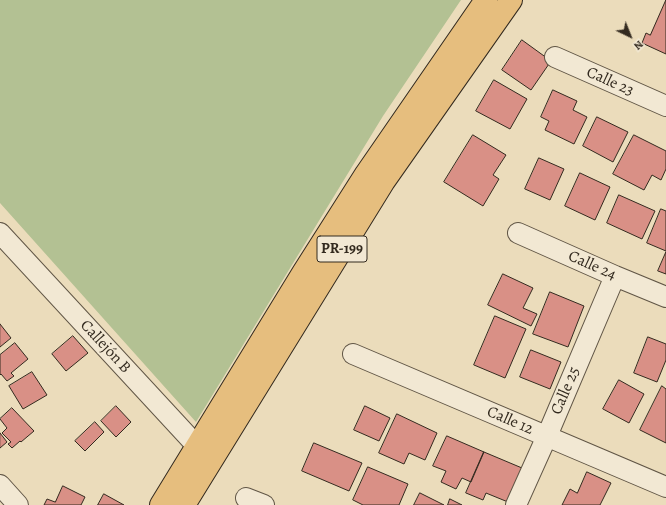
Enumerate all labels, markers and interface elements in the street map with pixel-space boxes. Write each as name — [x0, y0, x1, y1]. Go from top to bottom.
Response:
north arrow — [610, 16, 650, 56]
text: N — [630, 37, 647, 53]
street label: Calle 23 — [583, 63, 637, 101]
road number: PR-199 — [317, 236, 367, 262]
street label: Calle 24 — [565, 247, 619, 285]
street label: Callejón B — [76, 316, 134, 378]
street label: Calle 25 — [547, 364, 585, 418]
street label: Calle 12 — [484, 403, 536, 439]

